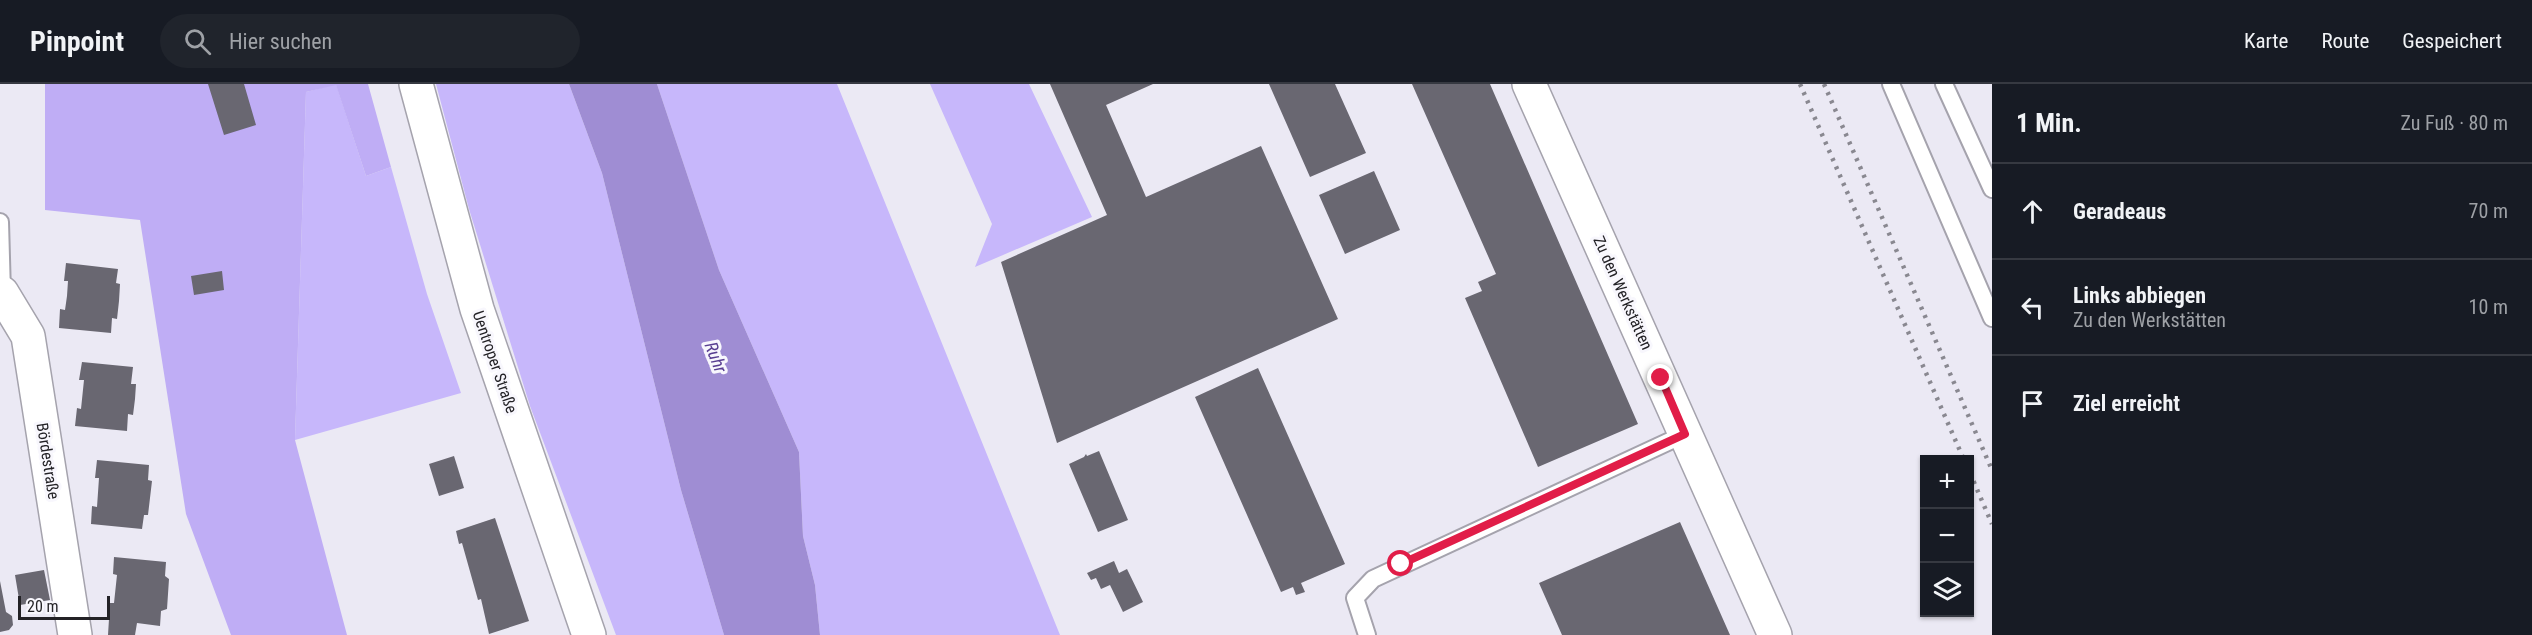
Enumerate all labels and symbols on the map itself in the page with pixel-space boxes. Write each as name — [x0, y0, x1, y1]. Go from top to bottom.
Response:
street label: Zu den Werkstätten — [1589, 233, 1657, 353]
street label: Uentroper Straße — [469, 308, 521, 416]
water label: Ruhr — [701, 339, 732, 376]
route end — [1647, 364, 1673, 390]
street label: Bördestraße — [33, 421, 63, 501]
route start — [1387, 550, 1413, 576]
scale bar — [18, 593, 110, 620]

